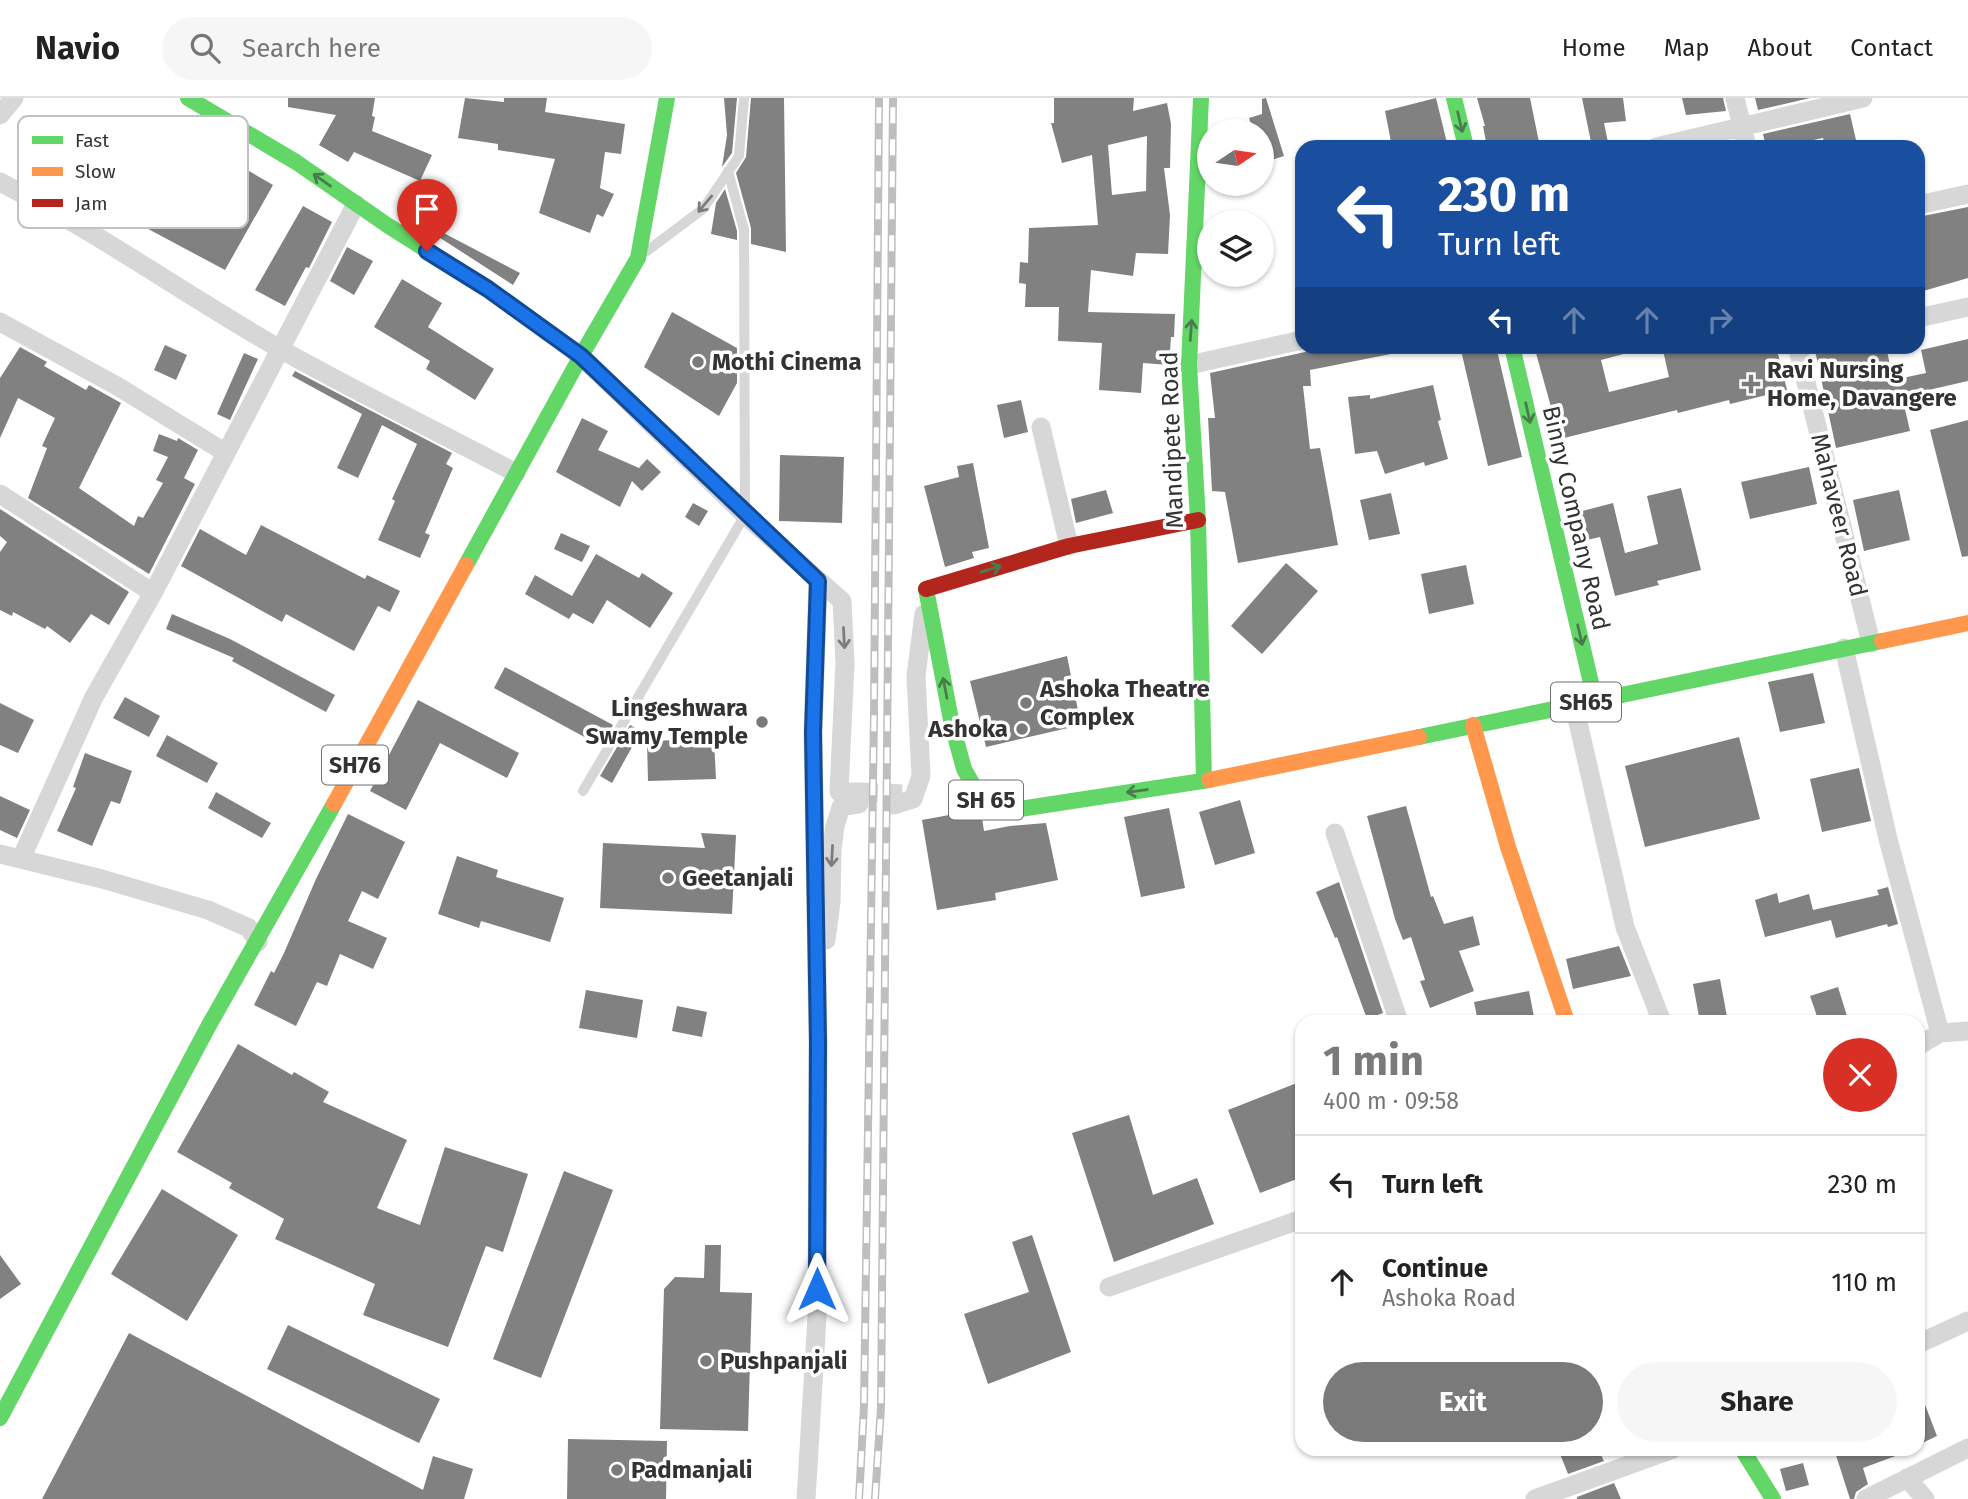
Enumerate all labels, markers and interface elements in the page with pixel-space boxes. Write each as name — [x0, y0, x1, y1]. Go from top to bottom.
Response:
search box — [162, 17, 652, 80]
text: Navio — [35, 28, 120, 68]
icon: search — [186, 29, 224, 67]
text: Search here — [242, 33, 381, 64]
text: Home — [1562, 34, 1626, 62]
text: Map — [1664, 34, 1710, 62]
text: About — [1748, 34, 1812, 62]
text: Contact — [1850, 34, 1933, 62]
one-way arrow — [1454, 111, 1467, 133]
legend — [18, 116, 248, 228]
north arrow — [1197, 119, 1274, 196]
map controls — [1197, 119, 1274, 287]
text: Fast — [75, 129, 109, 152]
text: Slow — [75, 160, 116, 183]
text: 230 m — [1438, 165, 1570, 224]
icon: left — [1323, 168, 1414, 259]
one-way arrow — [313, 173, 332, 187]
pin — [397, 179, 457, 251]
icon: arrive — [408, 190, 446, 228]
text: Jam — [75, 192, 107, 215]
one-way arrow — [697, 195, 713, 213]
button: layers — [1197, 210, 1274, 287]
text: Turn left — [1438, 225, 1560, 263]
icon: left — [1482, 301, 1520, 339]
icon: ahead — [1555, 301, 1593, 339]
icon: ahead — [1628, 301, 1666, 339]
icon: right — [1701, 301, 1739, 339]
one-way arrow — [1185, 319, 1198, 342]
place label: Mothi Cinema — [712, 348, 862, 376]
street label: Mandipete Road — [1155, 351, 1189, 529]
marker: Mothi Cinema — [690, 354, 706, 370]
place label: Ravi Nursing Home, Davangere — [1767, 356, 1957, 412]
marker: Ravi Nursing Home, Davangere — [1741, 374, 1761, 394]
one-way arrow — [1522, 401, 1535, 424]
street label: Binny Company Road — [1537, 403, 1615, 633]
street label: Mahaveer Road — [1805, 430, 1873, 600]
one-way arrow — [980, 562, 1002, 575]
one-way arrow — [1574, 623, 1587, 645]
one-way arrow — [837, 627, 850, 650]
place label: Ashoka Theatre Complex — [1039, 675, 1210, 731]
one-way arrow — [938, 677, 952, 700]
road number: SH65 — [1551, 682, 1621, 722]
place label: Lingeshwara Swamy Temple — [585, 694, 748, 750]
marker: Ashoka Theatre Complex — [1018, 695, 1034, 711]
marker: Lingeshwara Swamy Temple — [754, 714, 770, 730]
place label: Ashoka — [927, 715, 1008, 743]
marker: Ashoka — [1014, 721, 1030, 737]
road number: SH76 — [322, 746, 388, 785]
road number: SH 65 — [949, 780, 1023, 820]
one-way arrow — [1126, 785, 1149, 798]
one-way arrow — [825, 844, 838, 867]
place label: Geetanjali — [682, 864, 794, 892]
marker: Geetanjali — [660, 870, 676, 886]
text: 1 min — [1323, 1036, 1424, 1086]
button: close — [1823, 1038, 1897, 1112]
text: 400 m · 09:58 — [1323, 1087, 1459, 1115]
icon: left — [1323, 1165, 1361, 1203]
text: Turn left — [1382, 1169, 1483, 1200]
text: 230 m — [1828, 1169, 1897, 1200]
position arrow — [780, 1252, 854, 1326]
text: Continue — [1382, 1253, 1488, 1284]
icon: ahead — [1323, 1263, 1361, 1301]
text: 110 m — [1831, 1267, 1897, 1298]
text: Ashoka Road — [1382, 1284, 1516, 1312]
place label: Pushpanjali — [720, 1347, 848, 1375]
marker: Pushpanjali — [698, 1353, 714, 1369]
button: Exit — [1323, 1362, 1603, 1442]
button: Share — [1617, 1362, 1897, 1442]
place label: Padmanjali — [631, 1456, 753, 1484]
marker: Padmanjali — [609, 1462, 625, 1478]

